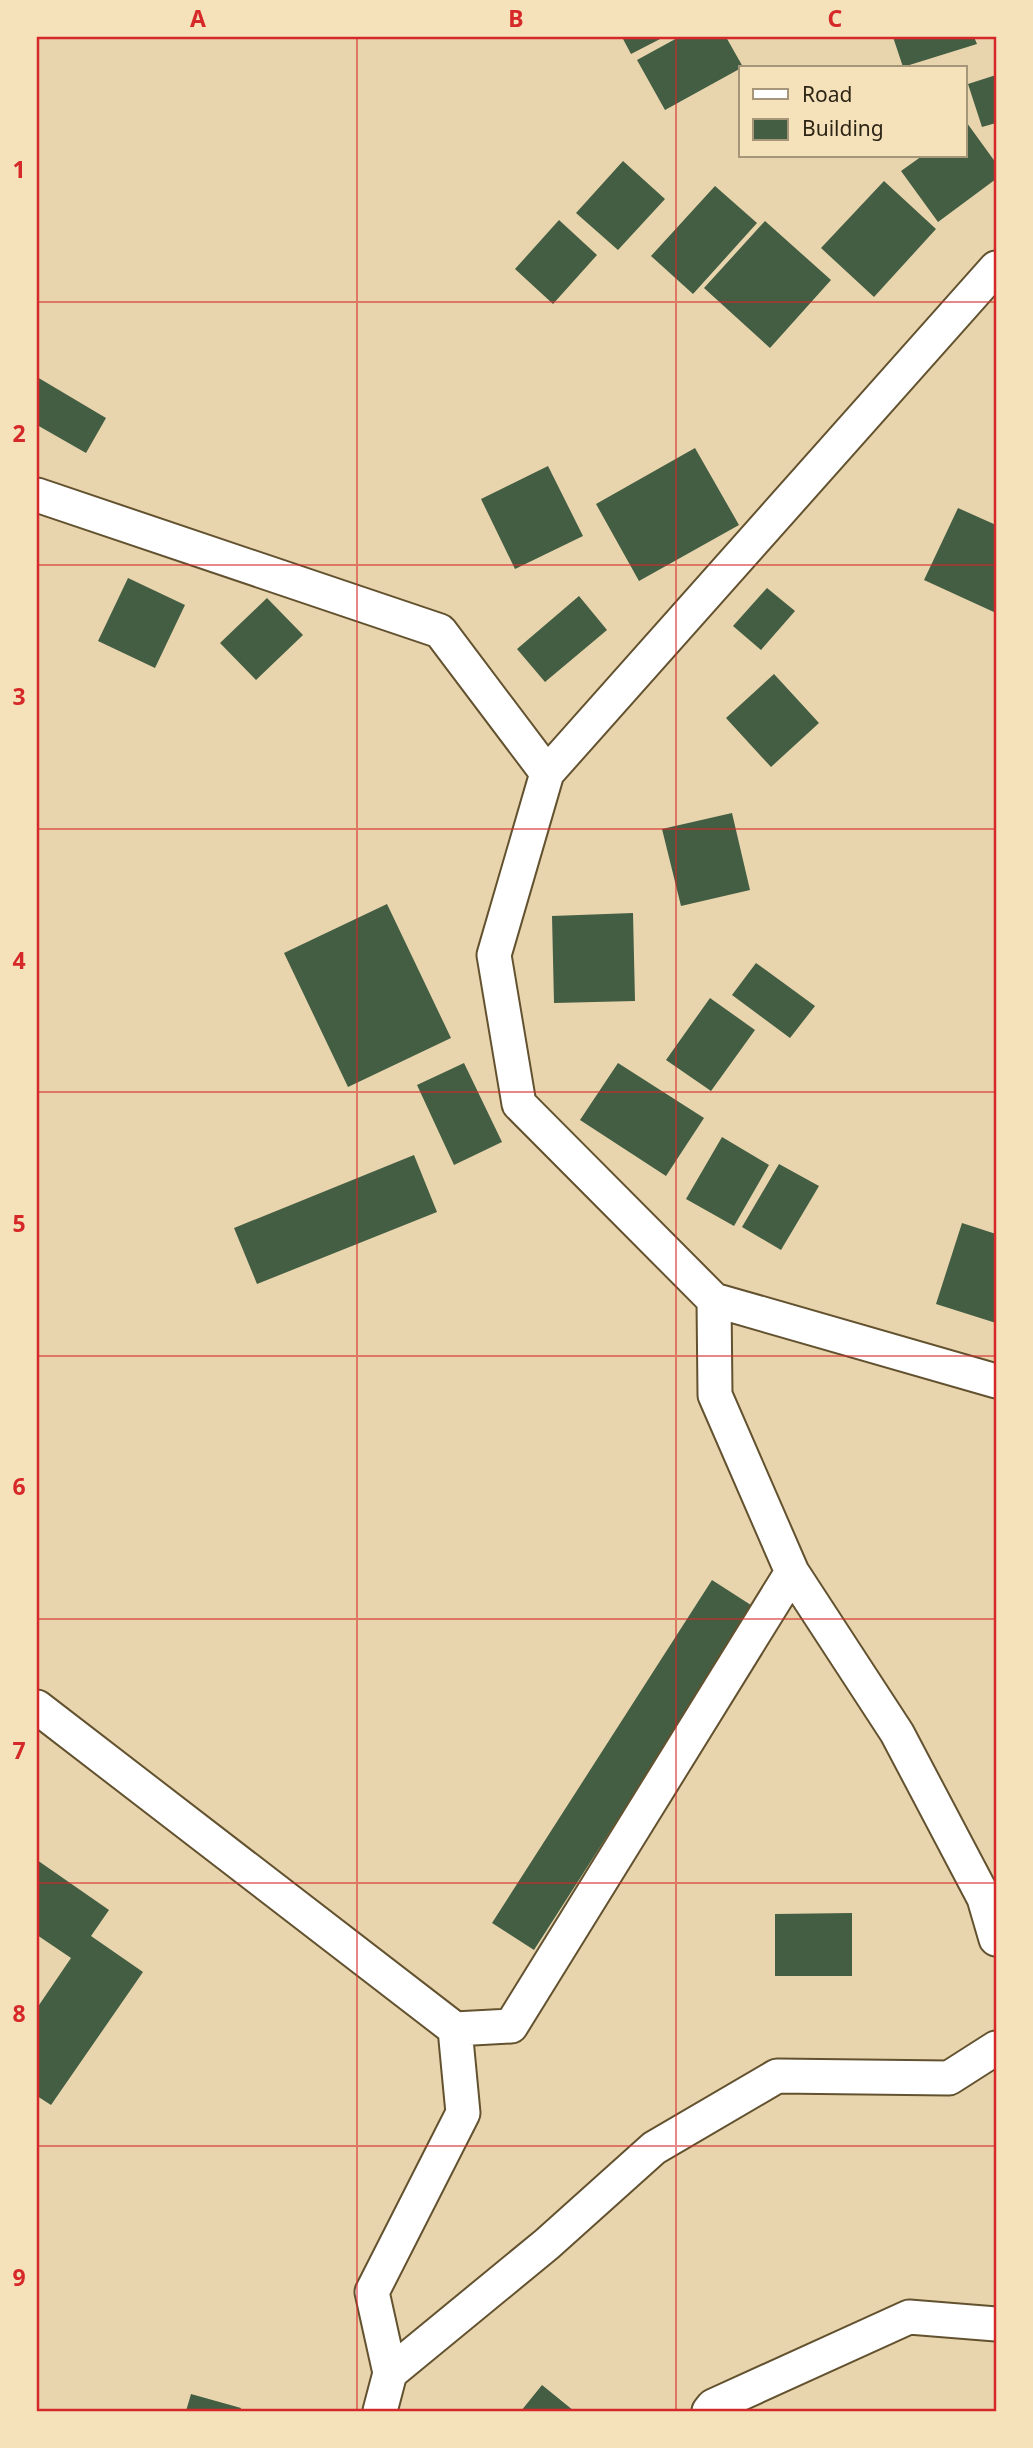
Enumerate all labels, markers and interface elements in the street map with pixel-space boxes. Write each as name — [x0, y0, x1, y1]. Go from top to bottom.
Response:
text: A — [190, 2, 206, 34]
text: B — [508, 2, 524, 34]
text: C — [828, 2, 843, 34]
legend — [739, 66, 967, 158]
text: Road — [802, 80, 852, 108]
text: Building — [802, 114, 884, 142]
text: 1 — [12, 153, 26, 185]
text: 2 — [12, 417, 26, 449]
text: 3 — [12, 680, 26, 712]
text: 4 — [12, 944, 26, 976]
text: 5 — [12, 1207, 26, 1239]
text: 6 — [12, 1470, 26, 1502]
text: 7 — [12, 1734, 26, 1766]
text: 8 — [12, 1997, 26, 2029]
text: 9 — [12, 2261, 26, 2293]

